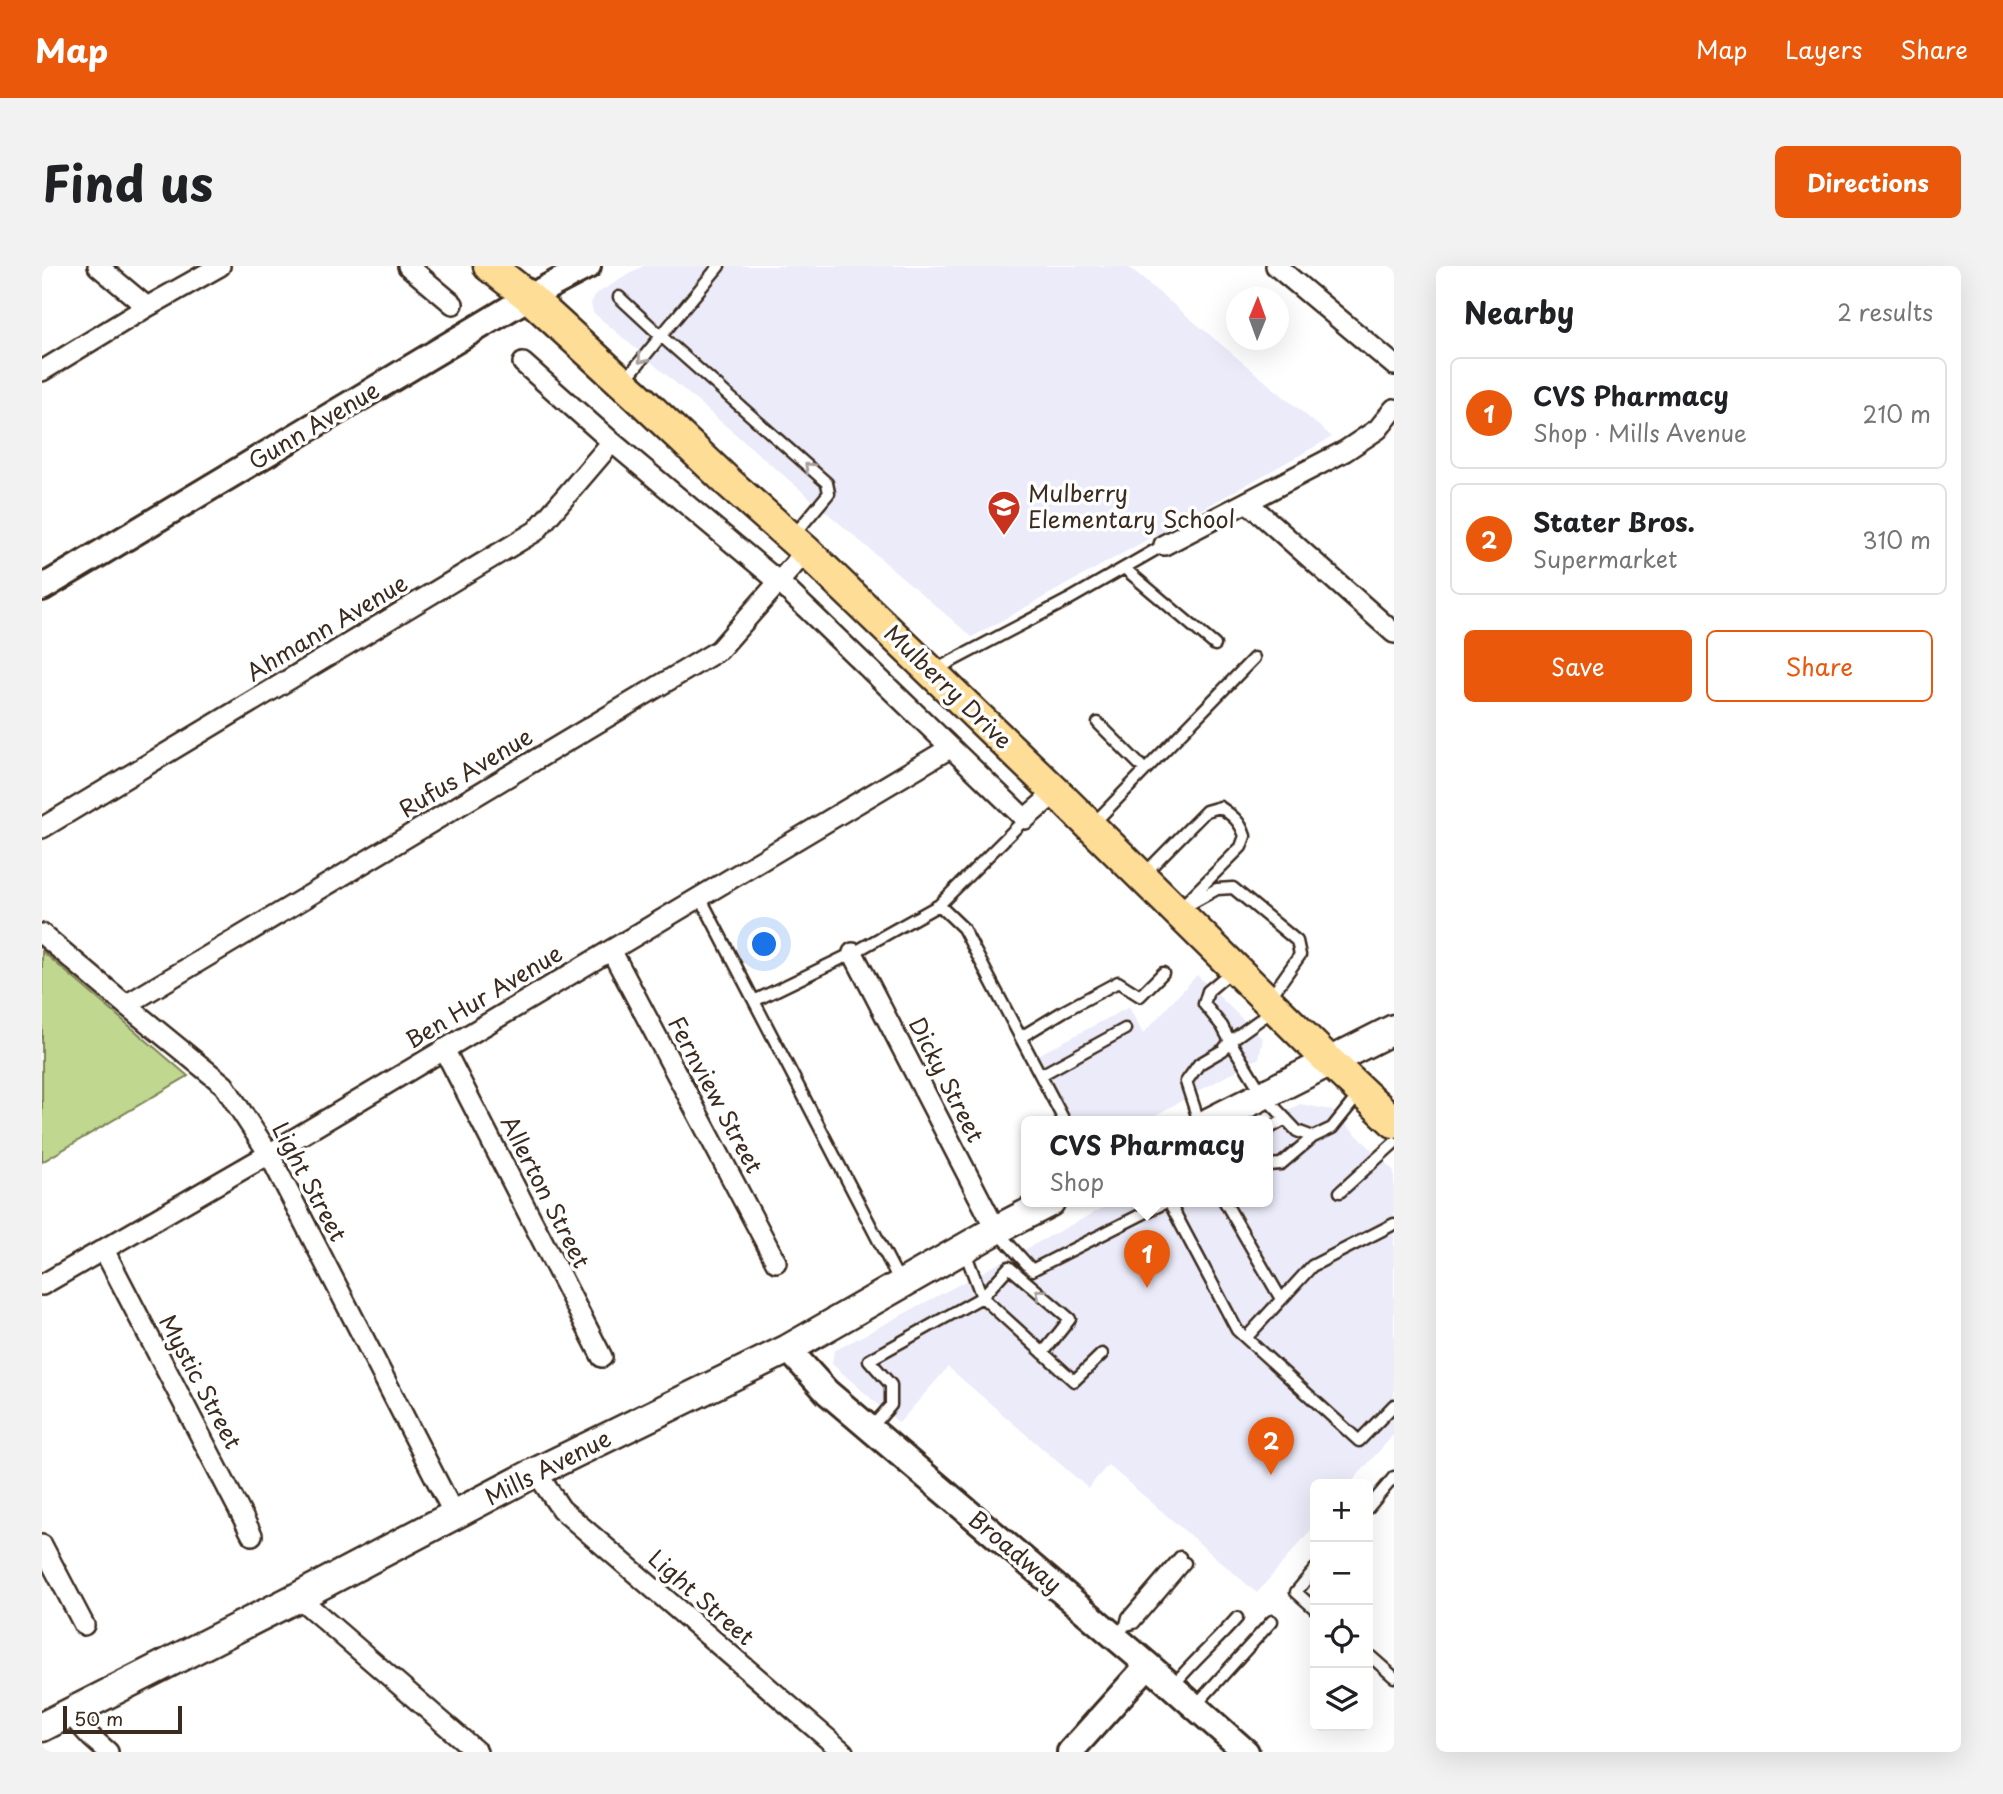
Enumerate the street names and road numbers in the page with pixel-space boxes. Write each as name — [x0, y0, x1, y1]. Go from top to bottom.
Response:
street label: Gunn Avenue — [241, 372, 385, 478]
street label: Ahmann Avenue — [239, 565, 414, 689]
street label: Mulberry Drive — [877, 616, 1021, 756]
street label: Rufus Avenue — [392, 718, 539, 825]
street label: Ben Hur Avenue — [398, 935, 568, 1056]
street label: Fernview Street — [660, 1010, 772, 1179]
street label: Dicky Street — [901, 1011, 994, 1148]
street label: Allerton Street — [493, 1109, 600, 1274]
street label: Light Street — [264, 1115, 356, 1247]
street label: Mystic Street — [151, 1308, 252, 1455]
street label: Mills Avenue — [478, 1420, 616, 1513]
street label: Broadway — [962, 1501, 1070, 1600]
street label: Light Street — [641, 1541, 763, 1653]

